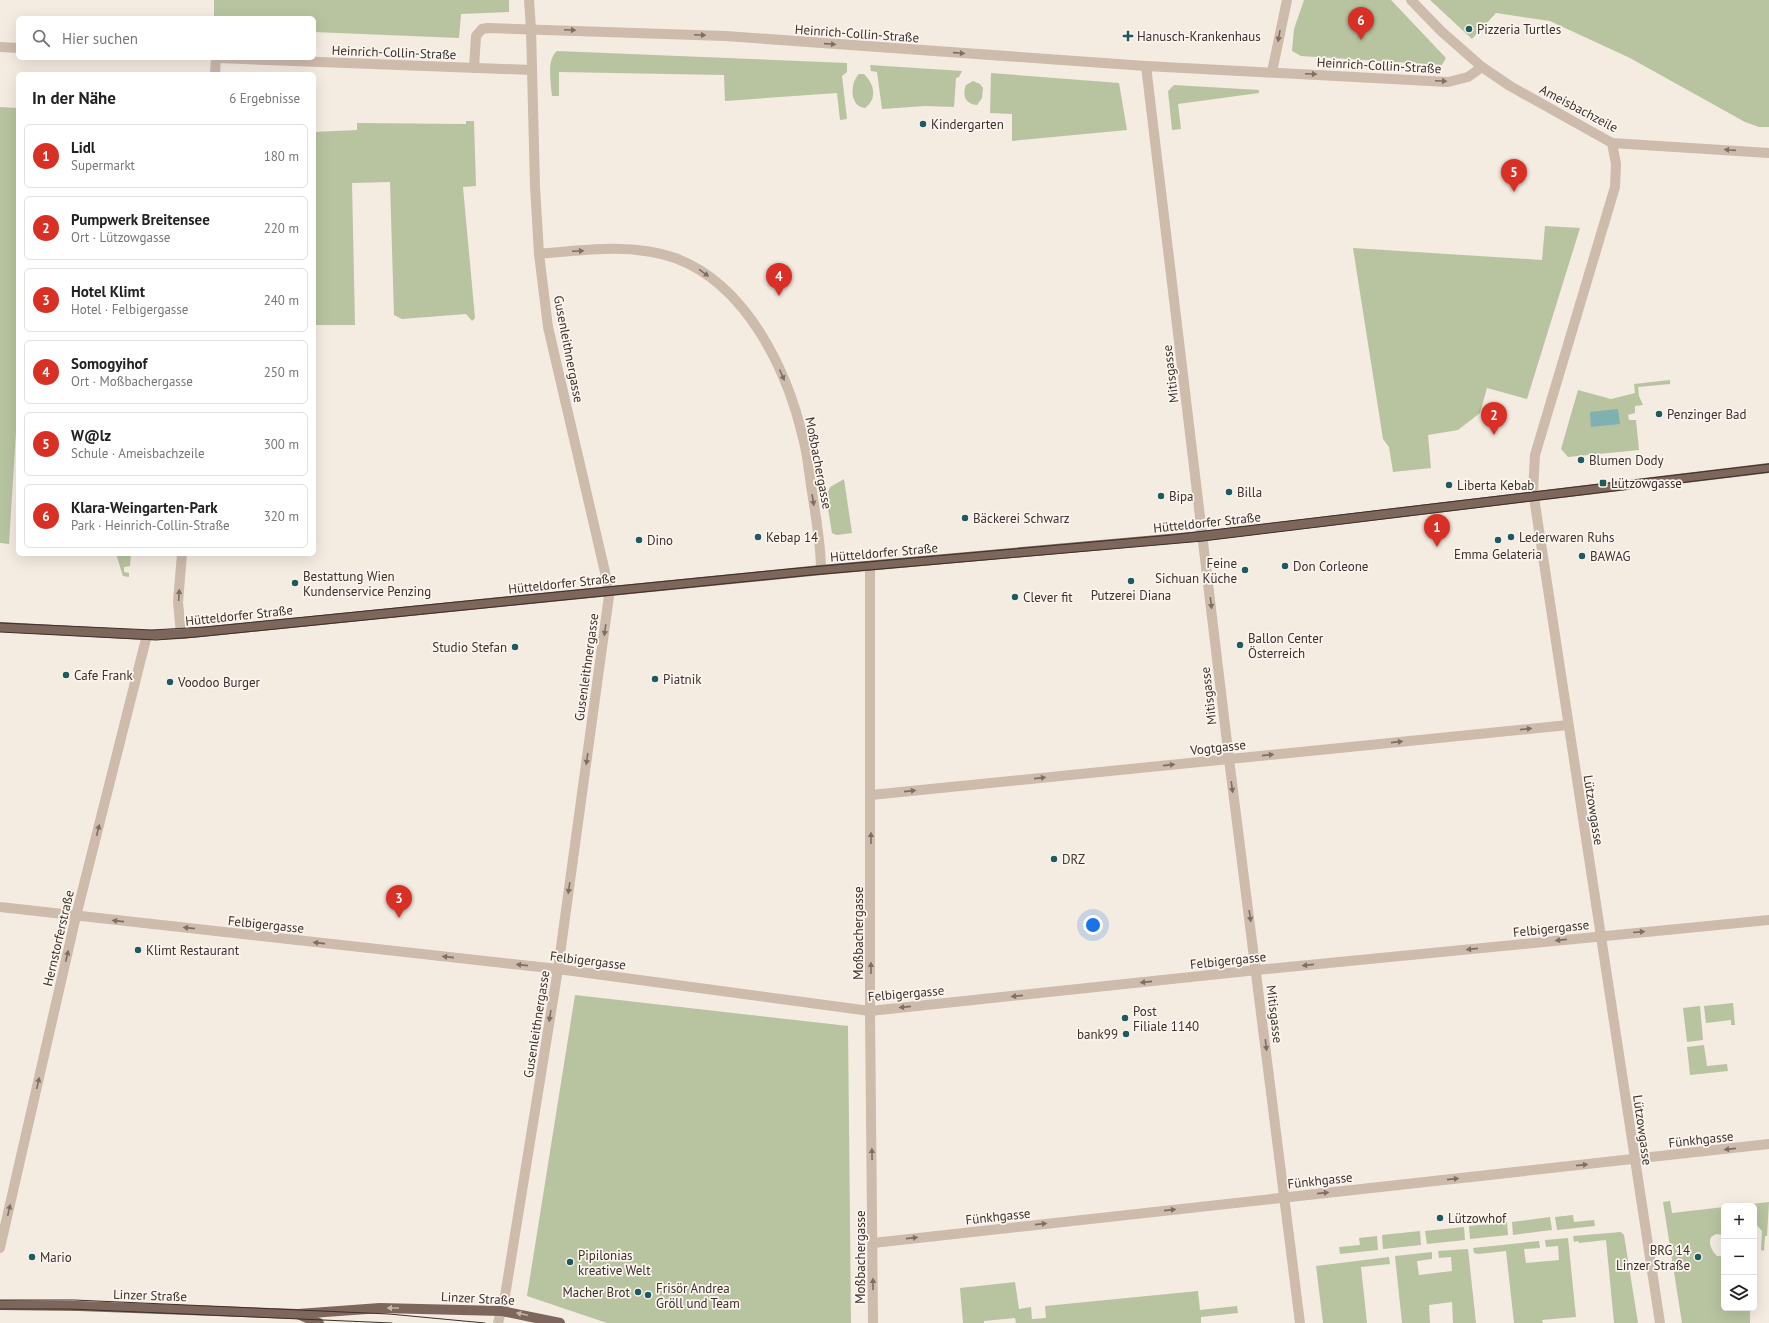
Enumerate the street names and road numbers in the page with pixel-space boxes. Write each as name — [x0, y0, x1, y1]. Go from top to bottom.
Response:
street label: Heinrich-Collin-Straße — [794, 21, 920, 46]
street label: Heinrich-Collin-Straße — [331, 42, 457, 63]
street label: Heinrich-Collin-Straße — [1316, 54, 1442, 77]
street label: Ameisbachzeile — [1537, 81, 1621, 136]
street label: Gusenleithnergasse — [550, 294, 587, 404]
street label: Mitisgasse — [1159, 344, 1182, 404]
street label: Moßbachergasse — [801, 416, 836, 511]
street label: Hütteldorfer Straße — [1152, 508, 1262, 537]
street label: Hütteldorfer Straße — [829, 539, 939, 566]
street label: Hütteldorfer Straße — [507, 569, 617, 598]
street label: Hütteldorfer Straße — [184, 601, 294, 630]
street label: Gusenleithnergasse — [571, 612, 602, 722]
street label: Mitisgasse — [1197, 666, 1220, 726]
street label: Vogtgasse — [1188, 736, 1247, 759]
street label: Lützowgasse — [1580, 774, 1607, 846]
street label: Moßbachergasse — [850, 886, 867, 980]
street label: Hernstorferstraße — [39, 888, 78, 988]
street label: Felbigergasse — [227, 912, 305, 937]
street label: Felbigergasse — [1512, 916, 1590, 941]
street label: Felbigergasse — [549, 947, 627, 974]
street label: Felbigergasse — [1189, 948, 1267, 973]
street label: Gusenleithnergasse — [520, 969, 553, 1079]
street label: Felbigergasse — [867, 982, 945, 1005]
street label: Mitisgasse — [1263, 984, 1286, 1044]
street label: Lützowgasse — [1629, 1094, 1656, 1166]
street label: Fünkhgasse — [1668, 1128, 1734, 1151]
street label: Fünkhgasse — [1287, 1169, 1353, 1192]
street label: Fünkhgasse — [965, 1205, 1031, 1228]
street label: Moßbachergasse — [852, 1210, 869, 1304]
street label: Linzer Straße — [113, 1286, 187, 1305]
street label: Linzer Straße — [441, 1288, 515, 1309]

